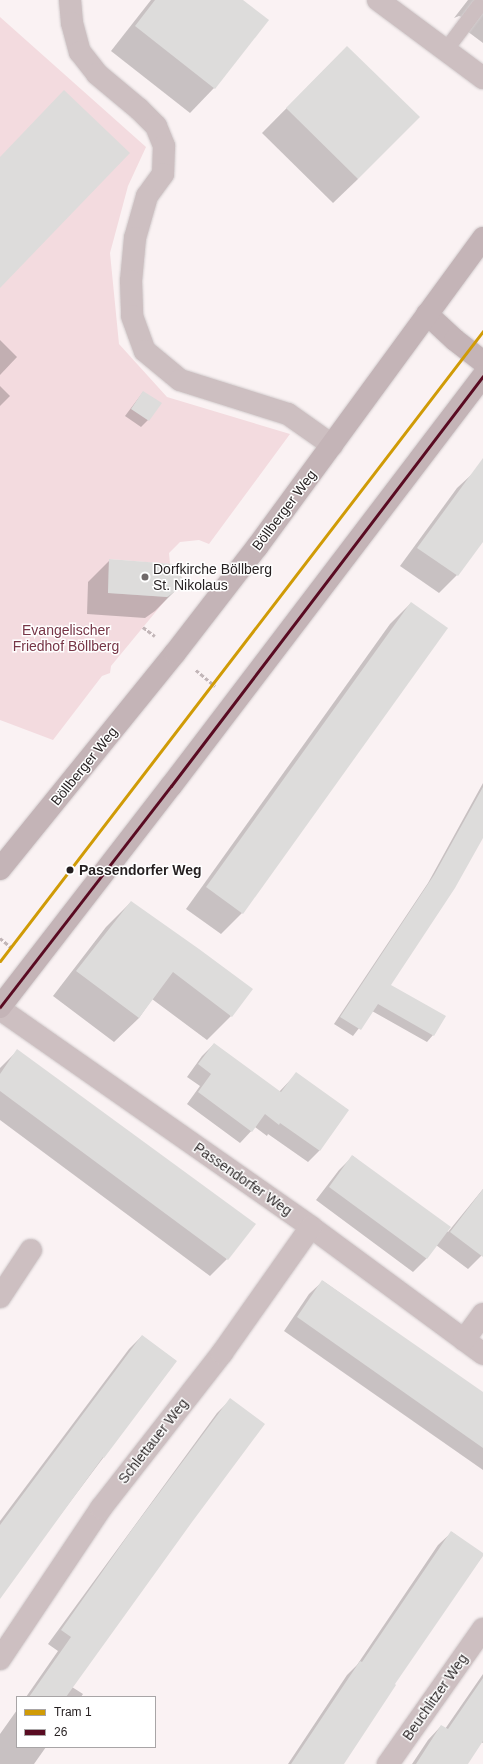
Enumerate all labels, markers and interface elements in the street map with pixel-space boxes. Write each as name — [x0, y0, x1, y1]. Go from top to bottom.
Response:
street label: Böllberger Weg — [248, 467, 320, 553]
place label: Dorfkirche Böllberg St. Nikolaus — [153, 561, 272, 594]
marker: Dorfkirche Böllberg St. Nikolaus — [140, 572, 150, 582]
park label: Evangelischer Friedhof Böllberg — [13, 622, 119, 654]
street label: Böllberger Weg — [47, 723, 121, 809]
place label: Passendorfer Weg — [79, 862, 202, 878]
marker: Passendorfer Weg — [64, 864, 76, 876]
street label: Passendorfer Weg — [191, 1139, 295, 1219]
street label: Schlettauer Weg — [115, 1395, 191, 1487]
street label: Beuchlitzer Weg — [399, 1651, 471, 1743]
legend — [16, 1696, 156, 1748]
text: Tram 1 — [54, 1705, 92, 1719]
text: 26 — [54, 1725, 67, 1739]

